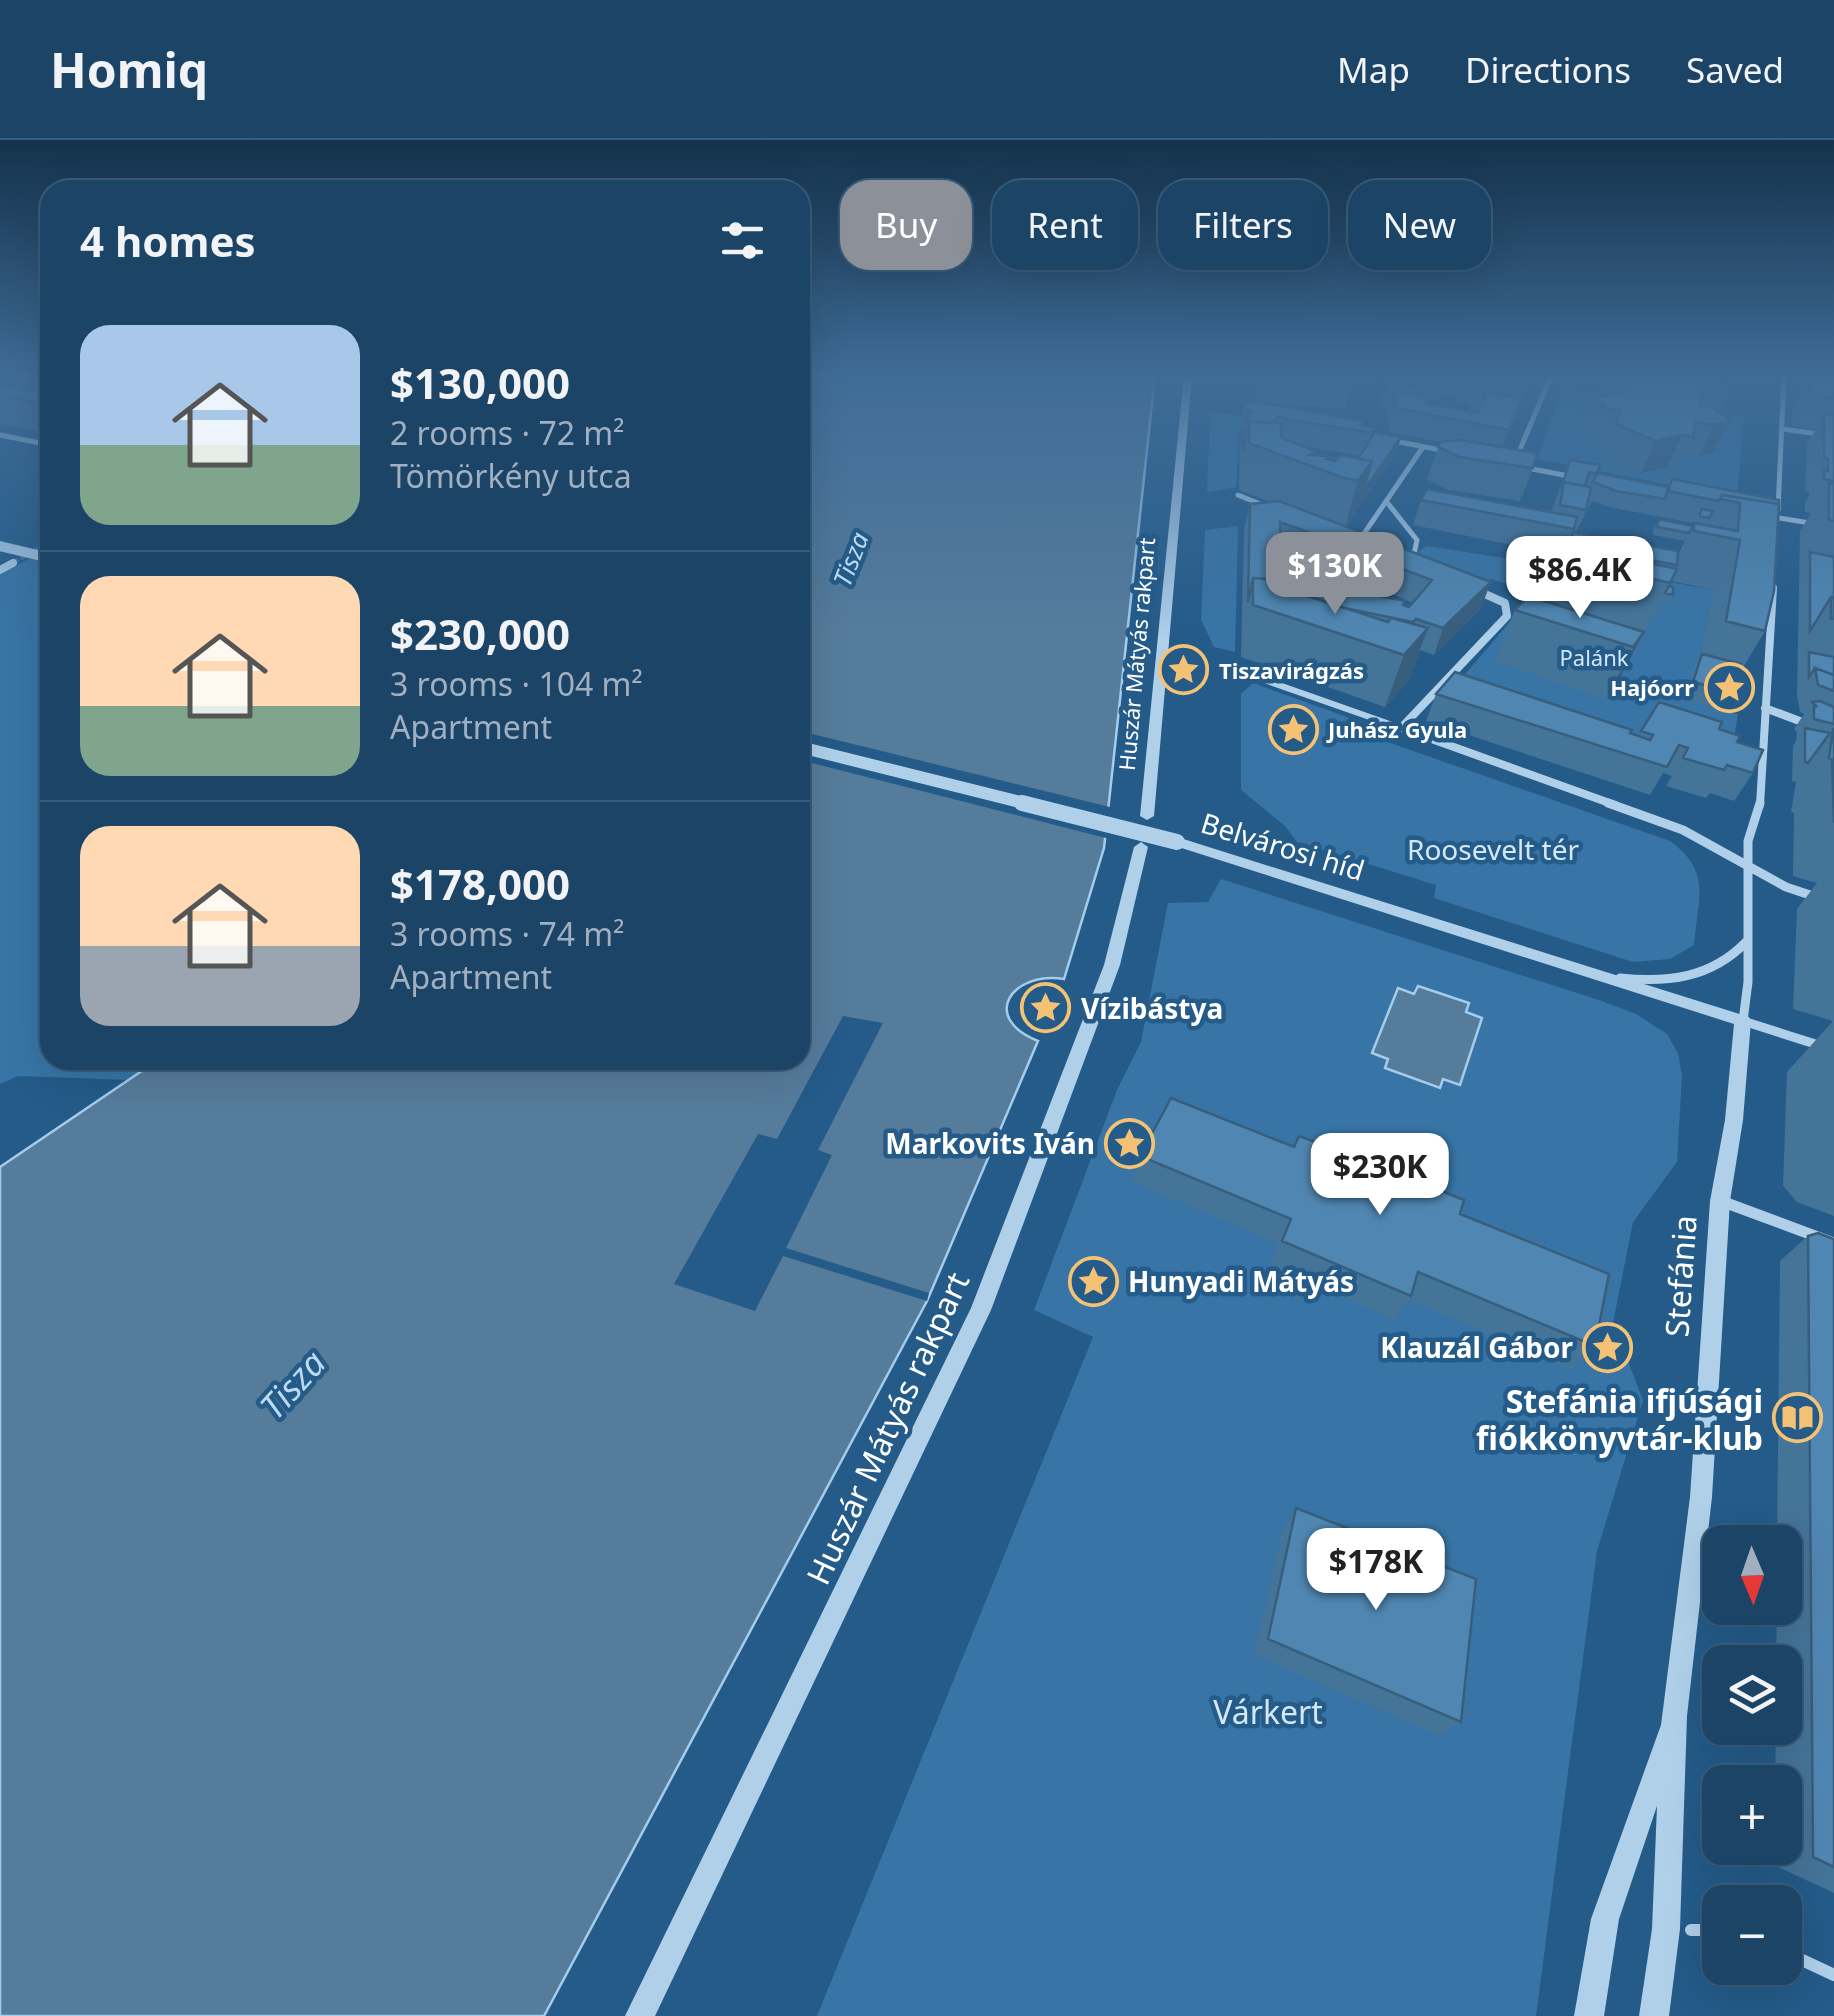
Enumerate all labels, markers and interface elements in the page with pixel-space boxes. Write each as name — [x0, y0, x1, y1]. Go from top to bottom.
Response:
text: Homiq — [50, 37, 208, 102]
text: Map — [1337, 46, 1410, 93]
text: Directions — [1465, 46, 1631, 93]
text: Saved — [1686, 46, 1784, 93]
chip: Buy — [840, 180, 972, 270]
chip: Rent — [992, 180, 1138, 270]
chip: Filters — [1158, 180, 1328, 270]
chip: New — [1348, 180, 1491, 270]
text: 4 homes — [80, 212, 256, 269]
icon: filters — [715, 213, 770, 268]
text: $130,000 — [390, 354, 570, 411]
icon: home — [160, 365, 280, 485]
text: 2 rooms · 72 m² — [390, 411, 624, 454]
text: Tömörkény utca — [390, 454, 632, 497]
water label: Tisza — [824, 527, 876, 591]
pin: $130K — [1265, 532, 1405, 617]
street label: Huszár Mátyás rakpart — [1111, 536, 1161, 772]
pin: $86.4K — [1499, 536, 1661, 621]
text: $130K — [1288, 543, 1382, 586]
text: $86.4K — [1528, 547, 1632, 590]
text: $230,000 — [390, 605, 570, 662]
icon: home — [160, 616, 280, 736]
park label: Palánk — [1559, 642, 1629, 672]
place icon: Tiszavirágzás — [1158, 644, 1210, 696]
place label: Tiszavirágzás — [1219, 655, 1364, 685]
place icon: Hajóorr — [1703, 661, 1755, 713]
text: 3 rooms · 104 m² — [390, 662, 643, 705]
place label: Hajóorr — [1610, 672, 1694, 702]
place icon: Juhász Gyula — [1267, 703, 1319, 755]
text: Apartment — [390, 705, 552, 748]
place label: Juhász Gyula — [1326, 714, 1467, 744]
street label: Belvárosi híd — [1197, 803, 1369, 889]
park label: Roosevelt tér — [1407, 830, 1579, 868]
text: $178,000 — [390, 855, 570, 912]
icon: home — [160, 866, 280, 986]
text: 3 rooms · 74 m² — [390, 912, 624, 955]
text: Apartment — [390, 955, 552, 998]
place icon: Vízibástya — [1020, 982, 1072, 1034]
place label: Vízibástya — [1081, 989, 1223, 1027]
place icon: Markovits Iván — [1104, 1117, 1156, 1169]
place label: Markovits Iván — [885, 1124, 1095, 1162]
pin: $230K — [1310, 1133, 1450, 1218]
text: $230K — [1333, 1144, 1427, 1187]
street label: Stefánia — [1654, 1214, 1706, 1338]
place icon: Hunyadi Mátyás — [1067, 1255, 1119, 1307]
place label: Hunyadi Mátyás — [1128, 1262, 1354, 1300]
street label: Huszár Mátyás rakpart — [796, 1265, 978, 1591]
place icon: Klauzál Gábor — [1582, 1321, 1634, 1373]
place label: Klauzál Gábor — [1380, 1328, 1573, 1366]
water label: Tisza — [249, 1340, 335, 1428]
place label: Stefánia ifjúsági fiókkönyvtár-klub — [1476, 1379, 1763, 1459]
library icon: Stefánia ifjúsági fiókkönyvtár-klub — [1772, 1392, 1824, 1444]
north arrow — [1702, 1525, 1802, 1625]
map controls — [1702, 1525, 1802, 1985]
pin: $178K — [1306, 1528, 1446, 1613]
text: $178K — [1329, 1539, 1423, 1582]
button: layers — [1702, 1645, 1802, 1745]
park label: Várkert — [1213, 1690, 1323, 1733]
button: + — [1702, 1765, 1802, 1865]
button: − — [1702, 1885, 1802, 1985]

